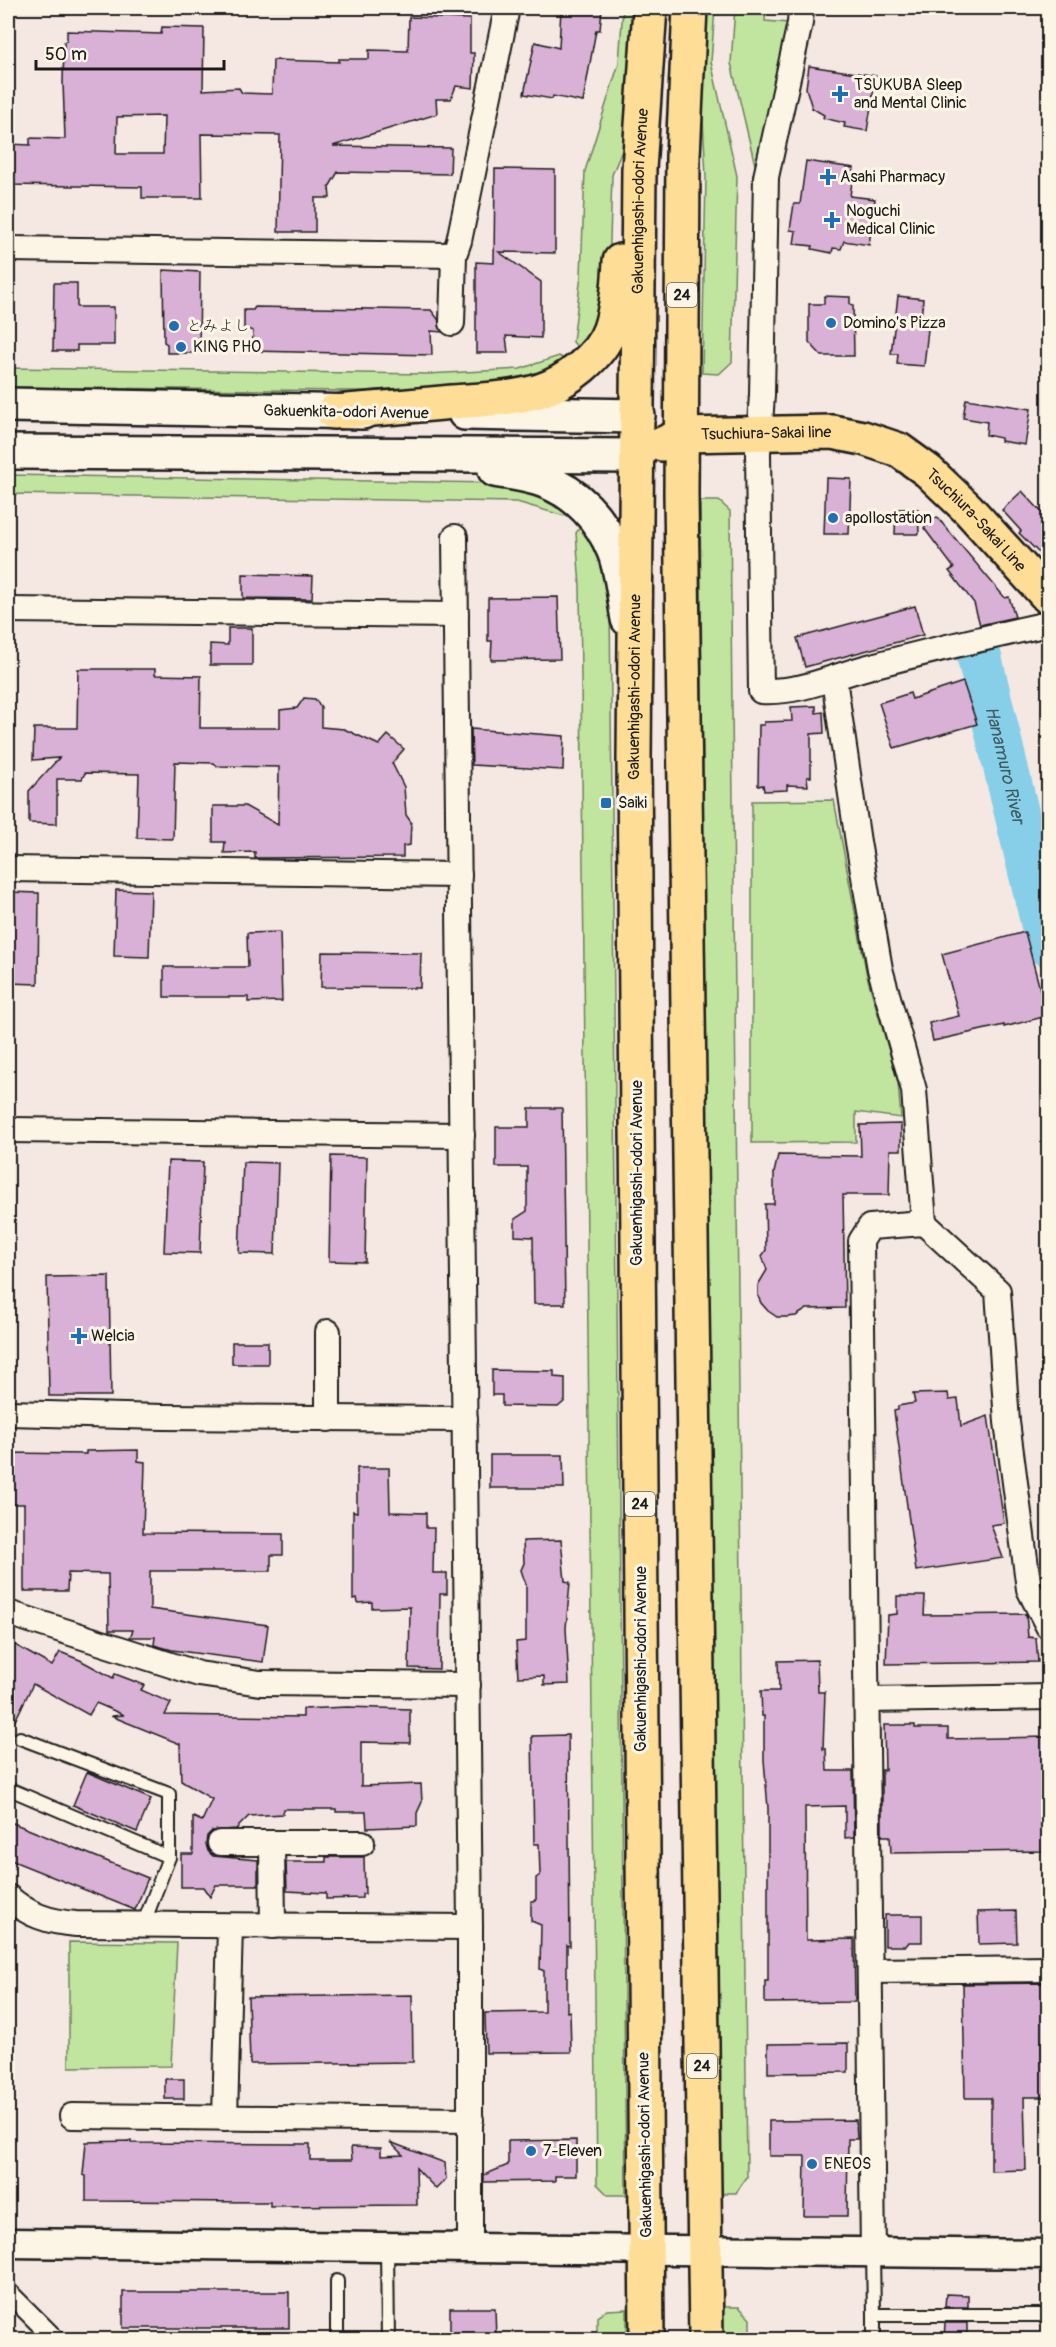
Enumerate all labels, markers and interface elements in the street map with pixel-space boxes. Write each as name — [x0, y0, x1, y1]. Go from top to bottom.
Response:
scale bar — [36, 33, 224, 71]
text: 50 m — [45, 43, 87, 66]
place label: TSUKUBA Sleep and Mental Clinic — [854, 75, 967, 113]
marker: TSUKUBA Sleep and Mental Clinic — [831, 85, 849, 103]
street label: Gakuenhigashi-odori Avenue — [628, 107, 653, 294]
place label: Asahi Pharmacy — [840, 167, 945, 187]
marker: Asahi Pharmacy — [821, 170, 835, 184]
place label: Noguchi Medical Clinic — [846, 201, 935, 239]
marker: Noguchi Medical Clinic — [823, 211, 841, 229]
road number: 24 — [667, 283, 697, 307]
place label: Domino's Pizza — [843, 313, 946, 333]
place label: とみよし — [186, 316, 250, 336]
marker: Domino's Pizza — [824, 316, 838, 330]
marker: とみよし — [167, 319, 181, 333]
place label: KING PHO — [193, 337, 261, 357]
marker: KING PHO — [174, 340, 188, 354]
street label: Gakuenkita-odori Avenue — [263, 401, 429, 423]
street label: Tsuchiura-Sakai line — [701, 422, 832, 445]
street label: Tsuchiura-Sakai Line — [922, 464, 1030, 576]
place label: apollostation — [845, 508, 932, 528]
marker: apollostation — [826, 511, 840, 525]
street label: Gakuenhigashi-odori Avenue — [624, 594, 645, 780]
water label: Hanamuro River — [980, 704, 1031, 829]
place label: Saiki — [618, 793, 647, 813]
marker: Saiki — [599, 796, 613, 810]
street label: Gakuenhigashi-odori Avenue — [627, 1080, 647, 1266]
place label: Welcia — [91, 1326, 135, 1346]
marker: Welcia — [72, 1329, 86, 1343]
road number: 24 — [625, 1492, 655, 1516]
street label: Gakuenhigashi-odori Avenue — [631, 1566, 651, 1752]
street label: Gakuenhigashi-odori Avenue — [633, 2052, 657, 2238]
road number: 24 — [687, 2054, 717, 2078]
place label: 7-Eleven — [543, 2141, 602, 2161]
marker: 7-Eleven — [524, 2144, 538, 2158]
place label: ENEOS — [824, 2154, 871, 2174]
marker: ENEOS — [805, 2157, 819, 2171]

